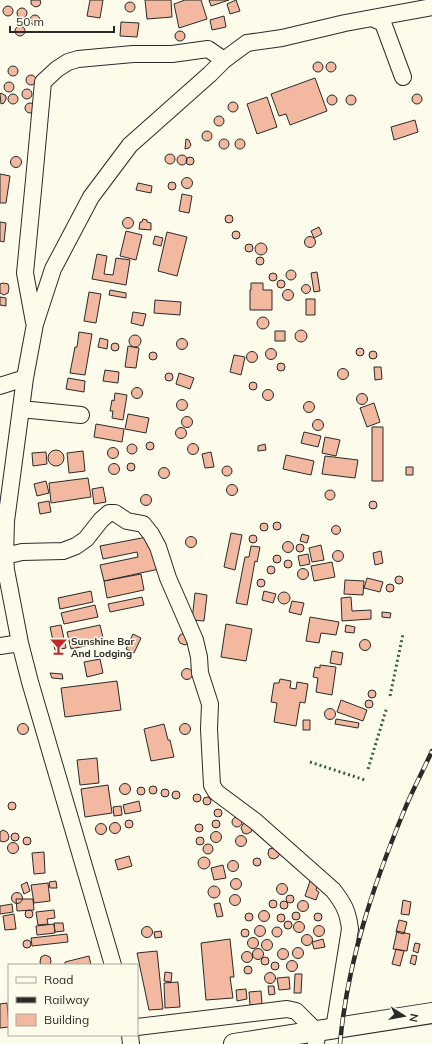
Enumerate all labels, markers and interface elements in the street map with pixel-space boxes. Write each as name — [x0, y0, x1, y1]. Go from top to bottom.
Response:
scale bar — [10, 8, 114, 34]
text: 50 m — [16, 14, 44, 29]
place label: Sunshine Bar And Lodging — [71, 635, 134, 660]
bar icon: Sunshine Bar And Lodging — [48, 637, 68, 657]
legend — [8, 964, 138, 1036]
text: Road — [44, 972, 73, 987]
text: Railway — [44, 992, 90, 1007]
north arrow — [384, 996, 424, 1036]
text: Building — [44, 1012, 89, 1027]
text: N — [406, 1012, 421, 1023]

